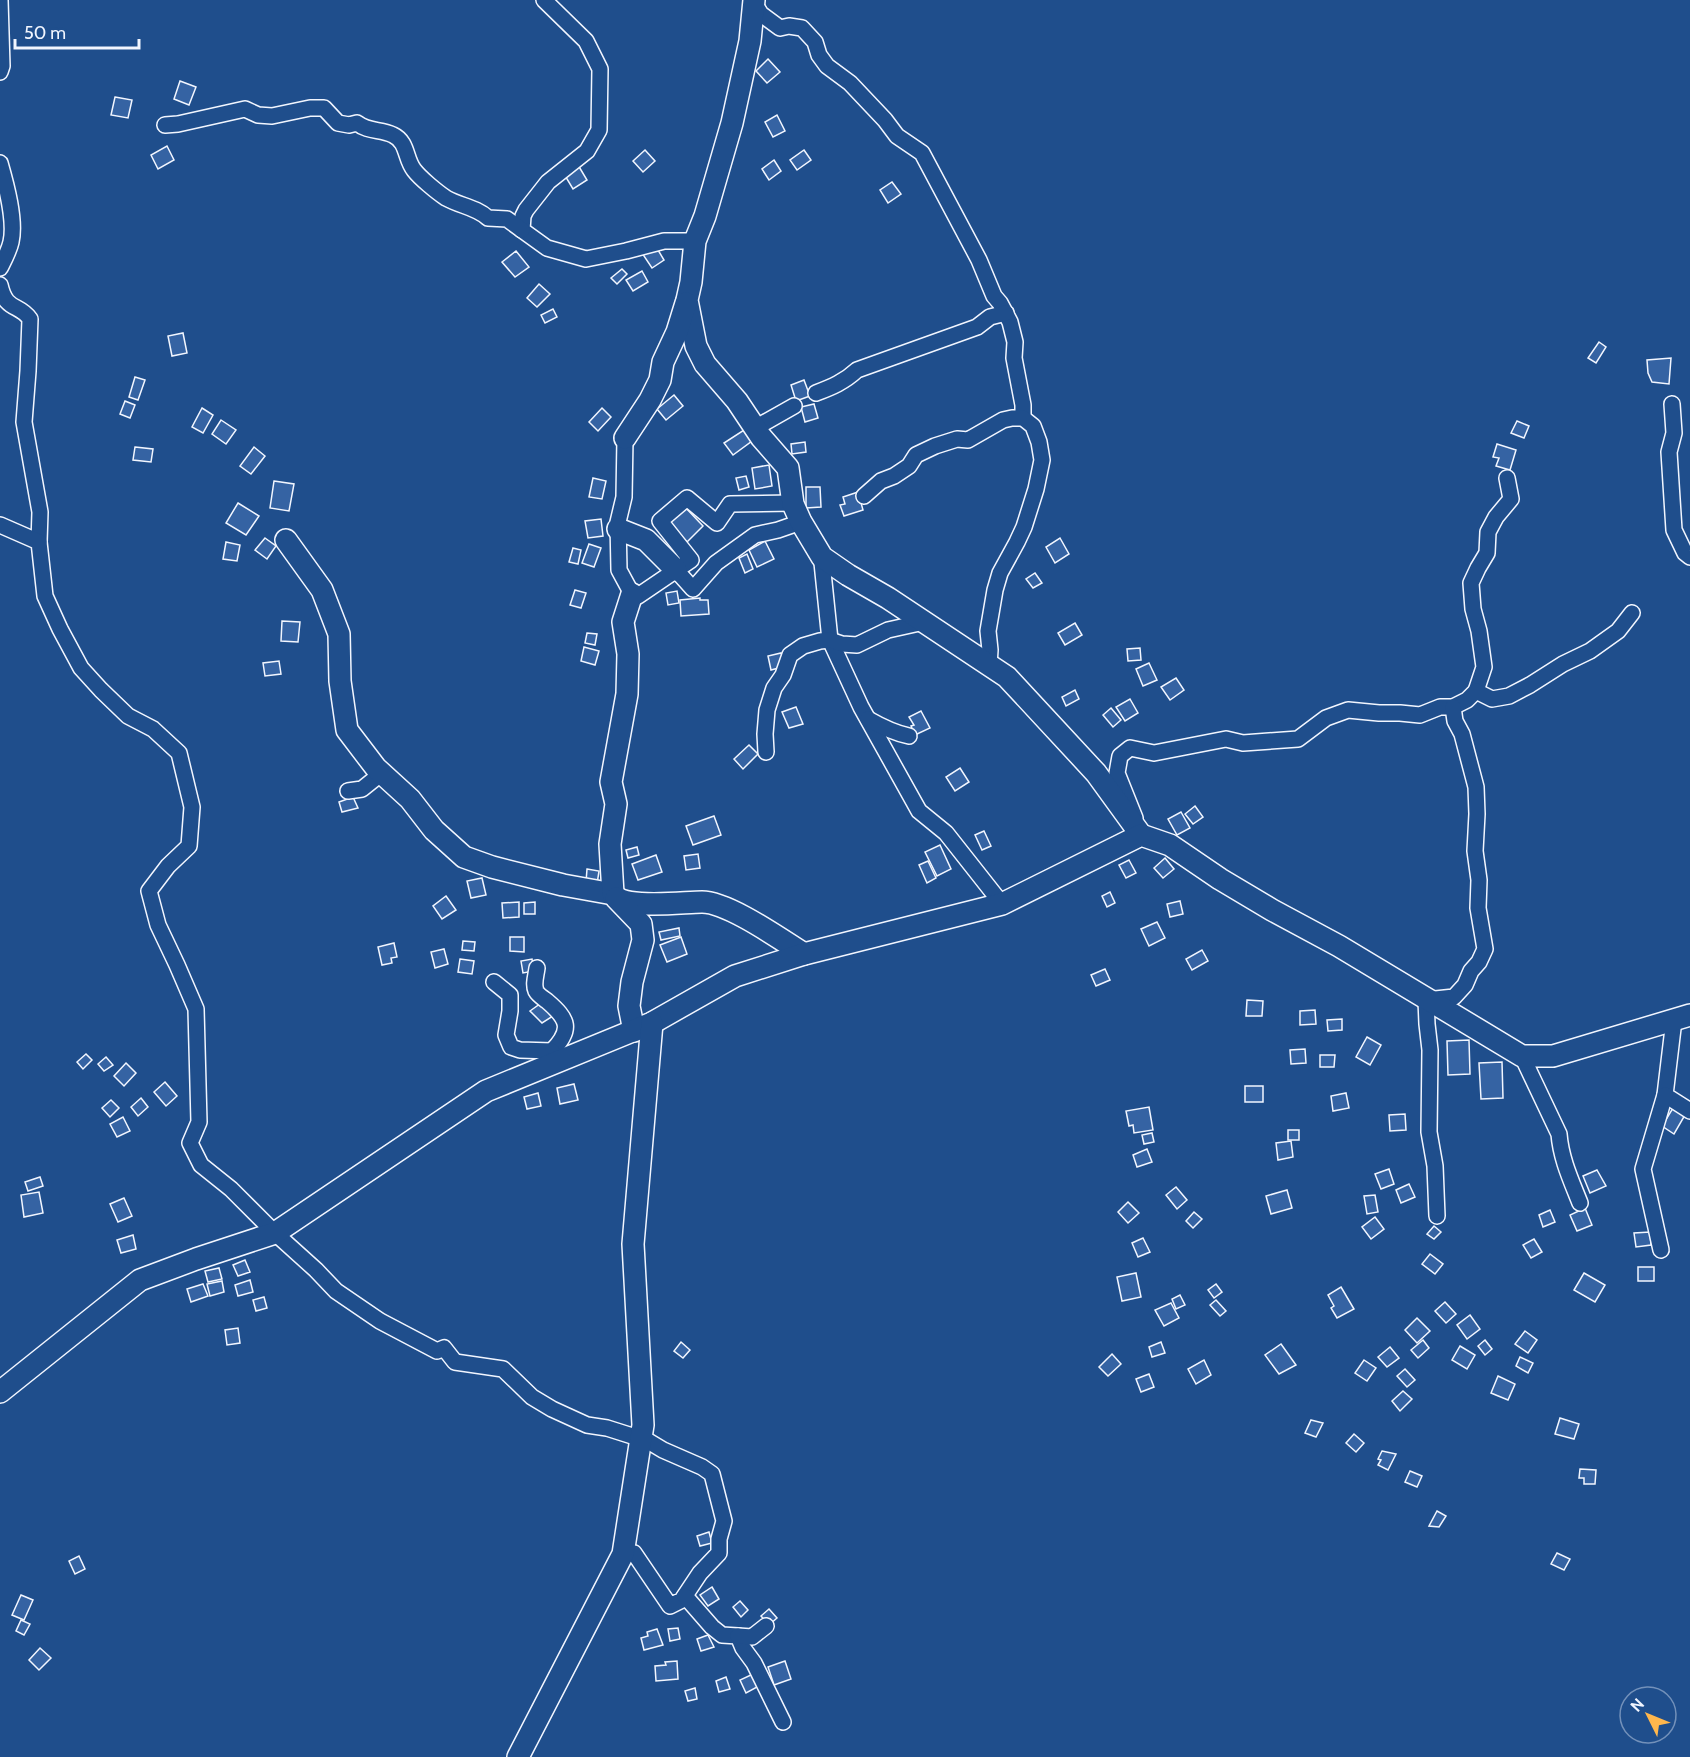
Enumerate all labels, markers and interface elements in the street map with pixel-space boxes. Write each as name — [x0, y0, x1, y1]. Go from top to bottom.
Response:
scale bar — [15, 12, 140, 50]
text: 50 m — [24, 22, 66, 44]
north arrow — [1618, 1685, 1678, 1745]
text: N — [1627, 1694, 1648, 1716]

